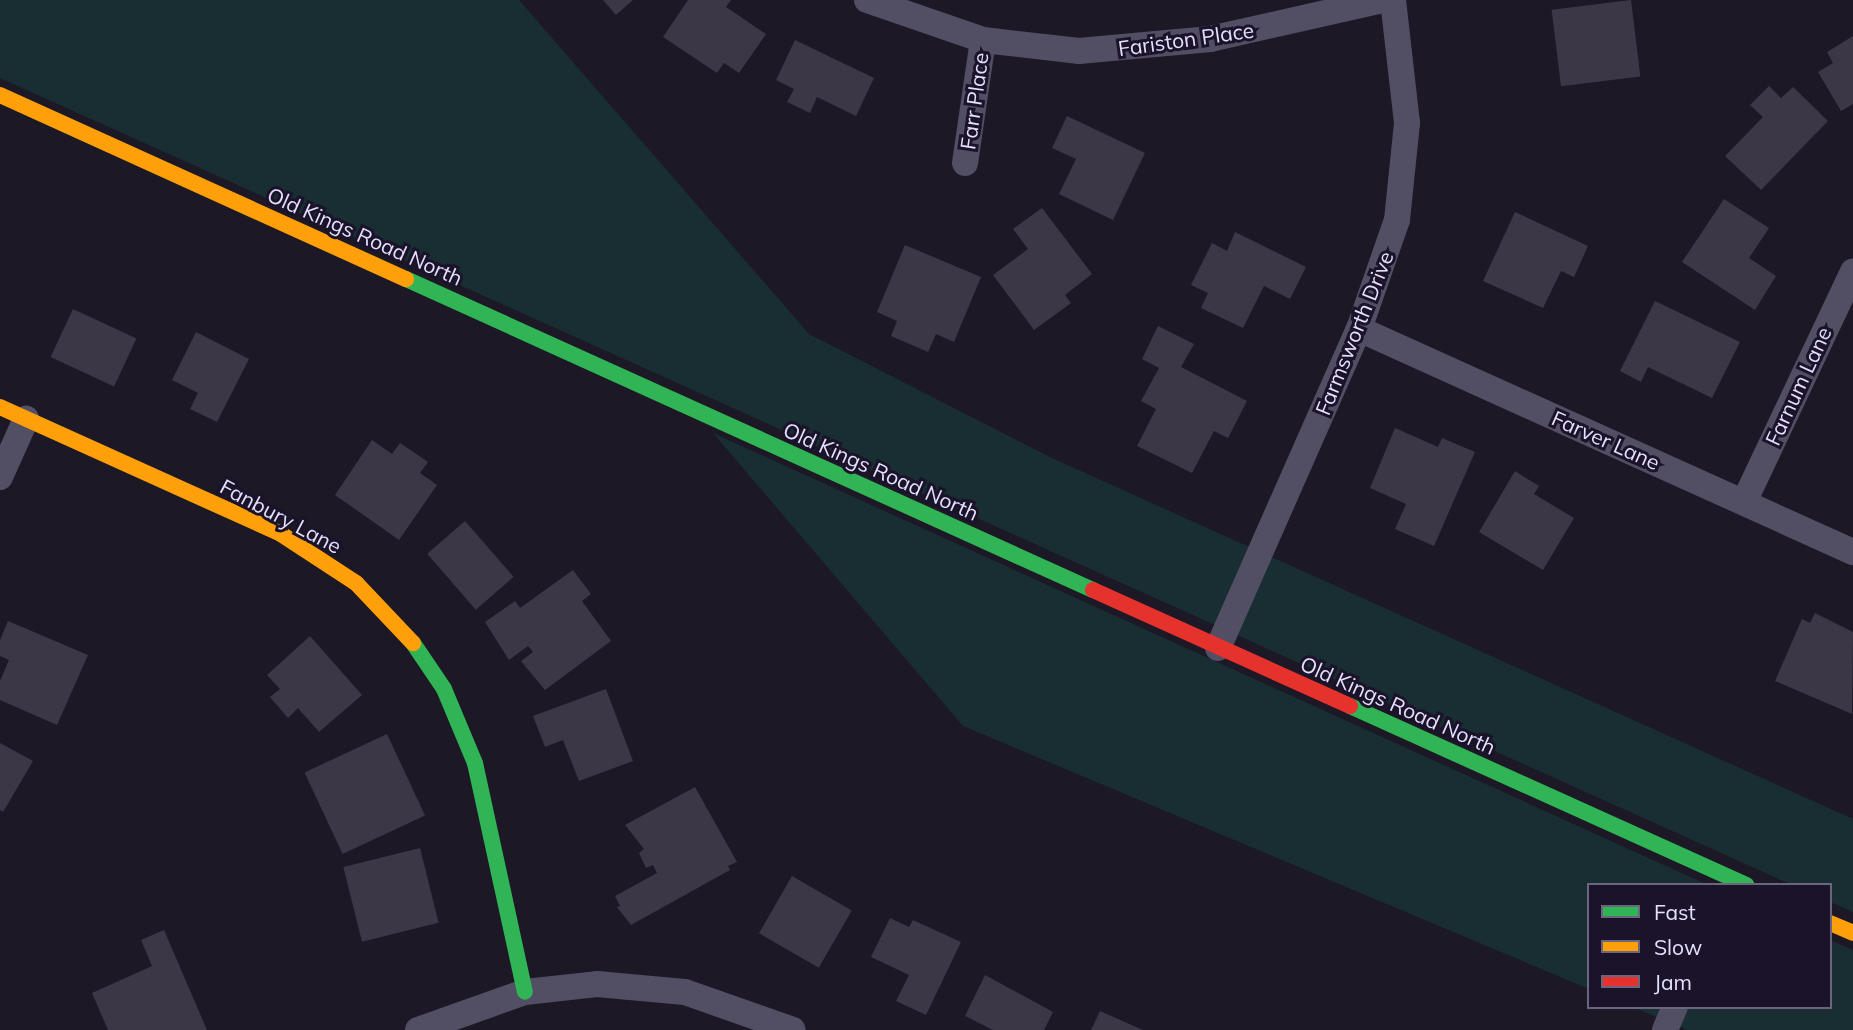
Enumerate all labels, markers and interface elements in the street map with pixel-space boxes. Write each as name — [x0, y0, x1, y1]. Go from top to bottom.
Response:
street label: Fariston Place — [1117, 17, 1255, 61]
street label: Farr Place — [955, 51, 993, 151]
street label: Old Kings Road North — [264, 182, 466, 290]
street label: Farmsworth Drive — [1310, 247, 1398, 419]
street label: Farnum Lane — [1760, 323, 1836, 449]
street label: Farver Lane — [1548, 405, 1664, 475]
street label: Old Kings Road North — [780, 417, 982, 525]
street label: Fanbury Lane — [216, 473, 346, 559]
street label: Old Kings Road North — [1297, 651, 1499, 759]
legend — [1587, 883, 1832, 1009]
text: Fast — [1654, 899, 1696, 925]
text: Slow — [1654, 934, 1702, 960]
text: Jam — [1654, 969, 1692, 995]

